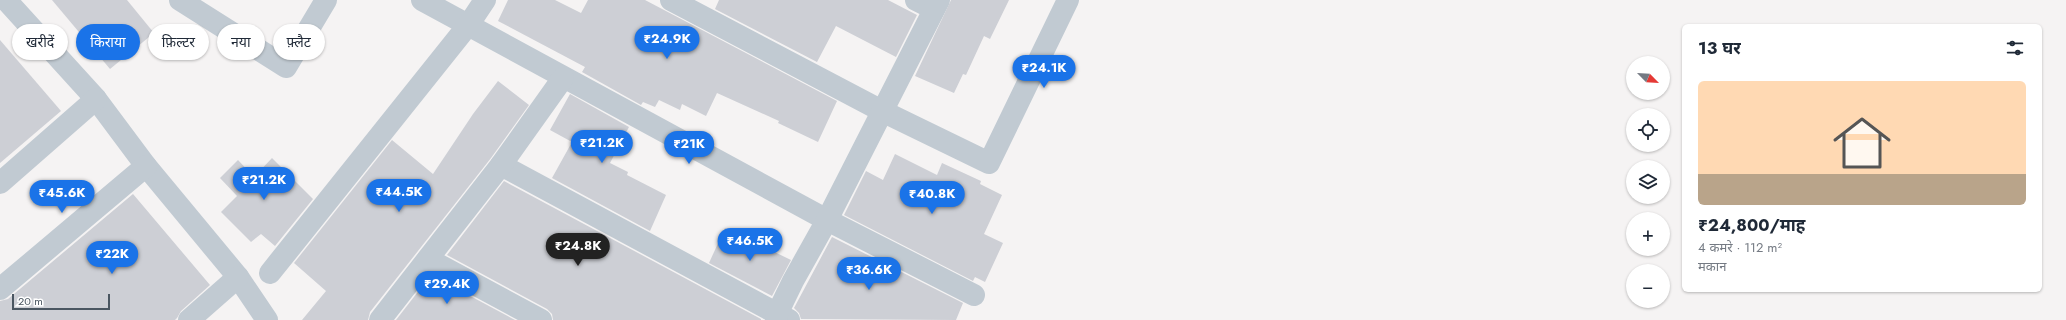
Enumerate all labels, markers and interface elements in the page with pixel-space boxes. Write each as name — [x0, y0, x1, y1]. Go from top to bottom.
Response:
chip: खरीदें — [12, 24, 68, 60]
chip: किराया — [76, 24, 140, 60]
chip: फ़िल्टर — [148, 24, 209, 60]
chip: नया — [217, 24, 265, 60]
chip: फ़्लैट — [273, 24, 325, 60]
pin: ₹24.9K — [634, 26, 700, 60]
text: ₹24.9K — [643, 29, 691, 48]
text: 13 घर — [1698, 36, 1741, 60]
icon: filters — [2004, 37, 2026, 59]
pin: ₹24.1K — [1011, 55, 1077, 89]
north arrow — [1626, 56, 1670, 100]
map controls — [1626, 56, 1670, 308]
text: ₹24.1K — [1022, 58, 1066, 77]
icon: home — [1826, 107, 1898, 179]
button: locate — [1626, 108, 1670, 152]
pin: ₹21.2K — [569, 130, 635, 164]
pin: ₹21K — [665, 131, 713, 165]
text: ₹21.2K — [580, 133, 624, 152]
text: ₹21K — [673, 134, 705, 153]
button: layers — [1626, 160, 1670, 204]
pin: ₹21.2K — [231, 167, 297, 201]
text: ₹21.2K — [242, 170, 286, 189]
pin: ₹44.5K — [366, 179, 432, 213]
pin: ₹45.6K — [29, 180, 95, 214]
pin: ₹40.8K — [899, 181, 965, 215]
text: ₹44.5K — [375, 182, 423, 201]
text: ₹45.6K — [39, 183, 85, 202]
text: ₹40.8K — [909, 184, 955, 203]
button: + — [1626, 212, 1670, 256]
text: ₹24,800/माह — [1698, 213, 1805, 237]
pin: ₹46.5K — [717, 228, 783, 262]
text: ₹46.5K — [727, 231, 773, 250]
pin: ₹24.8K — [545, 233, 611, 267]
text: ₹24.8K — [555, 236, 601, 255]
text: 4 कमरे · 112 m² — [1698, 238, 1782, 257]
pin: ₹22K — [88, 241, 136, 275]
text: ₹22K — [95, 244, 129, 263]
pin: ₹36.6K — [836, 257, 902, 291]
text: मकान — [1698, 257, 1726, 276]
text: ₹36.6K — [846, 260, 892, 279]
button: − — [1626, 264, 1670, 308]
pin: ₹29.4K — [414, 271, 480, 305]
text: ₹29.4K — [424, 274, 470, 293]
scale bar — [12, 292, 110, 311]
text: 20 m — [18, 293, 43, 309]

